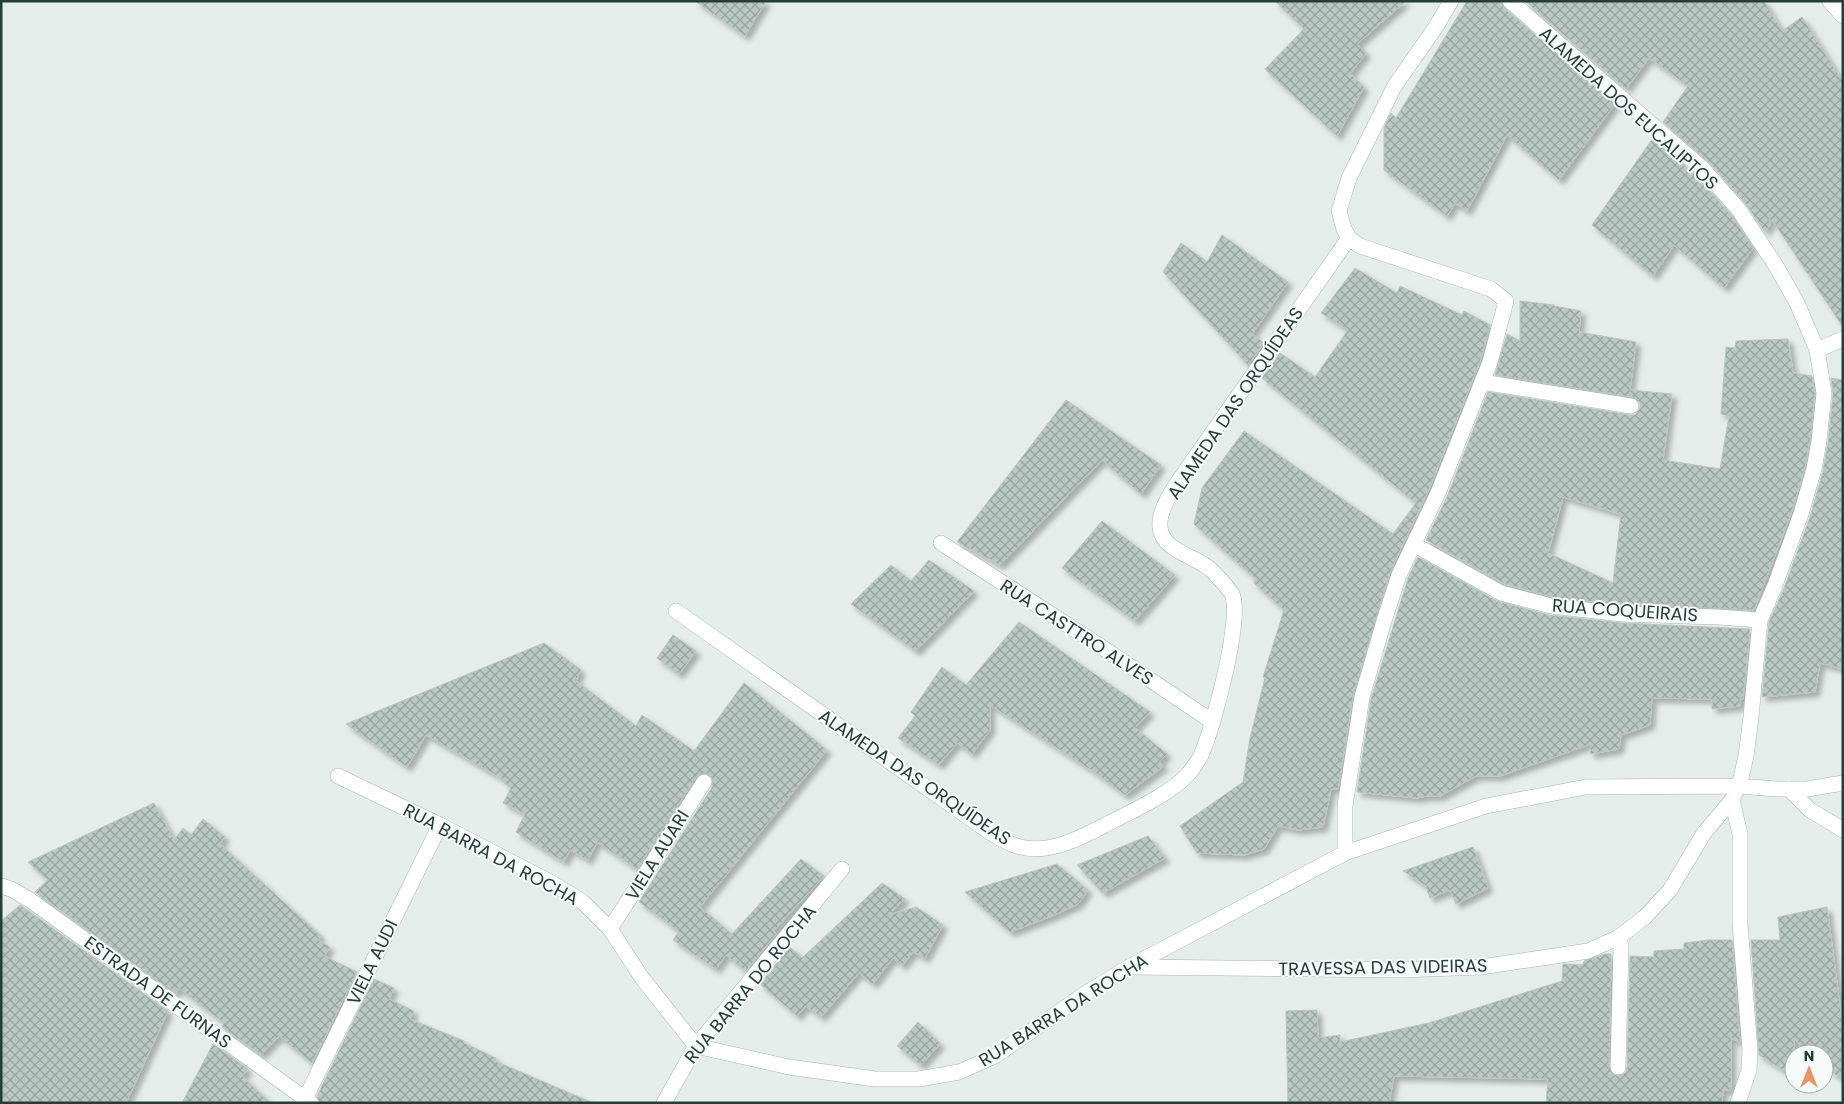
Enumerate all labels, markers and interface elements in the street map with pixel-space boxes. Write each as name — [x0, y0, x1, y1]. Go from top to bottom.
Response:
street label: ALAMEDA DOS EUCALIPTOS — [1534, 21, 1724, 195]
street label: ALAMEDA DAS ORQUÍDEAS — [1161, 302, 1309, 504]
street label: RUA CASTTRO ALVES — [996, 573, 1158, 691]
street label: RUA COQUEIRAIS — [1551, 592, 1699, 628]
street label: ALAMEDA DAS ORQUÍDEAS — [814, 703, 1016, 851]
street label: RUA BARRA DA ROCHA — [399, 797, 583, 911]
street label: VIELA AUARI — [619, 805, 695, 905]
street label: RUA BARRA DO ROCHA — [678, 899, 822, 1069]
street label: VIELA AUDI — [341, 915, 403, 1009]
street label: ESTRADA DE FURNAS — [79, 930, 237, 1054]
street label: RUA BARRA DA ROCHA — [974, 948, 1152, 1072]
street label: TRAVESSA DAS VIDEIRAS — [1278, 953, 1488, 981]
north arrow — [1784, 1044, 1834, 1094]
text: N — [1804, 1046, 1814, 1066]

